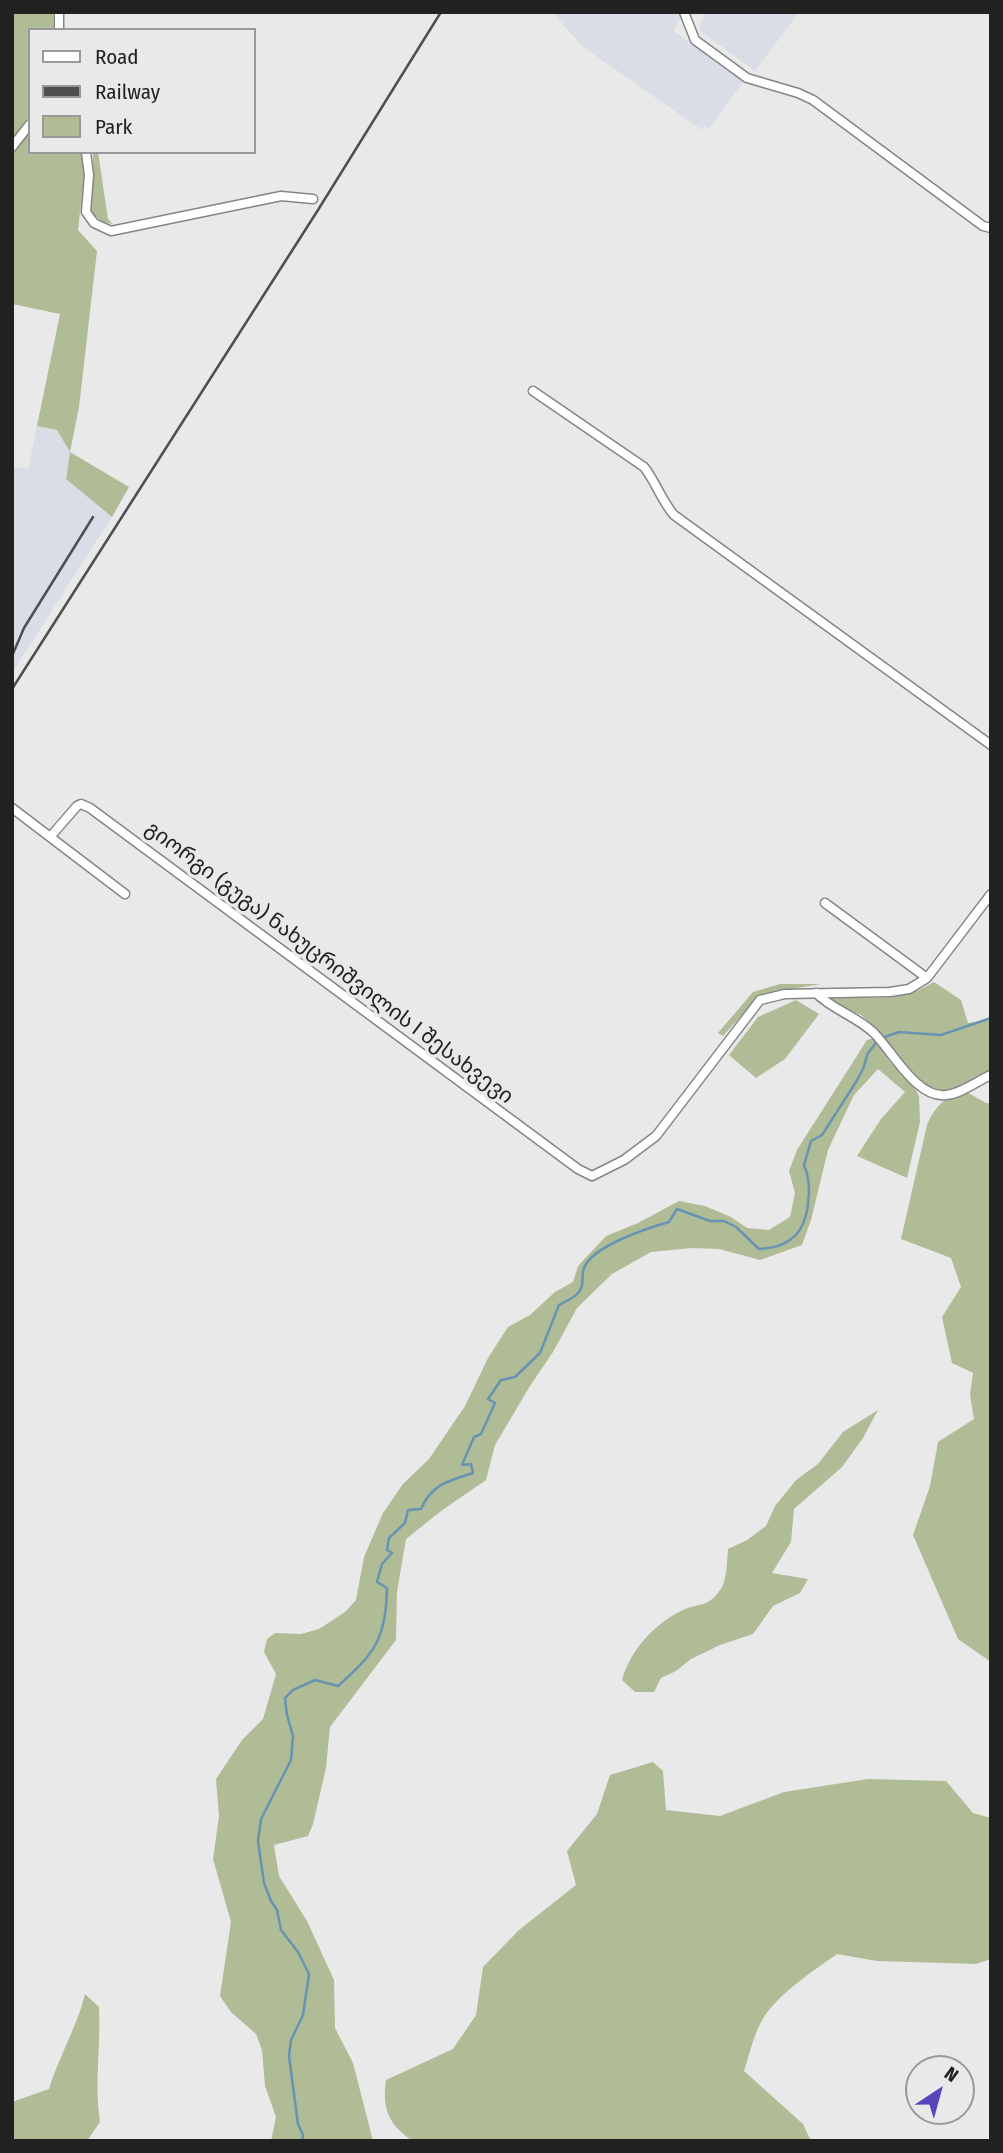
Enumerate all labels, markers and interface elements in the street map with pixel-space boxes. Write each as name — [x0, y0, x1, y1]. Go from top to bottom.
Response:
legend — [28, 28, 256, 154]
text: Road — [95, 44, 139, 70]
text: Railway — [95, 79, 160, 105]
text: Park — [95, 114, 132, 140]
street label: გიორგი (გუგა) ნახუცრიშვილის I შესახვევი — [140, 816, 518, 1110]
north arrow — [905, 2055, 975, 2125]
text: N — [940, 2062, 963, 2087]

